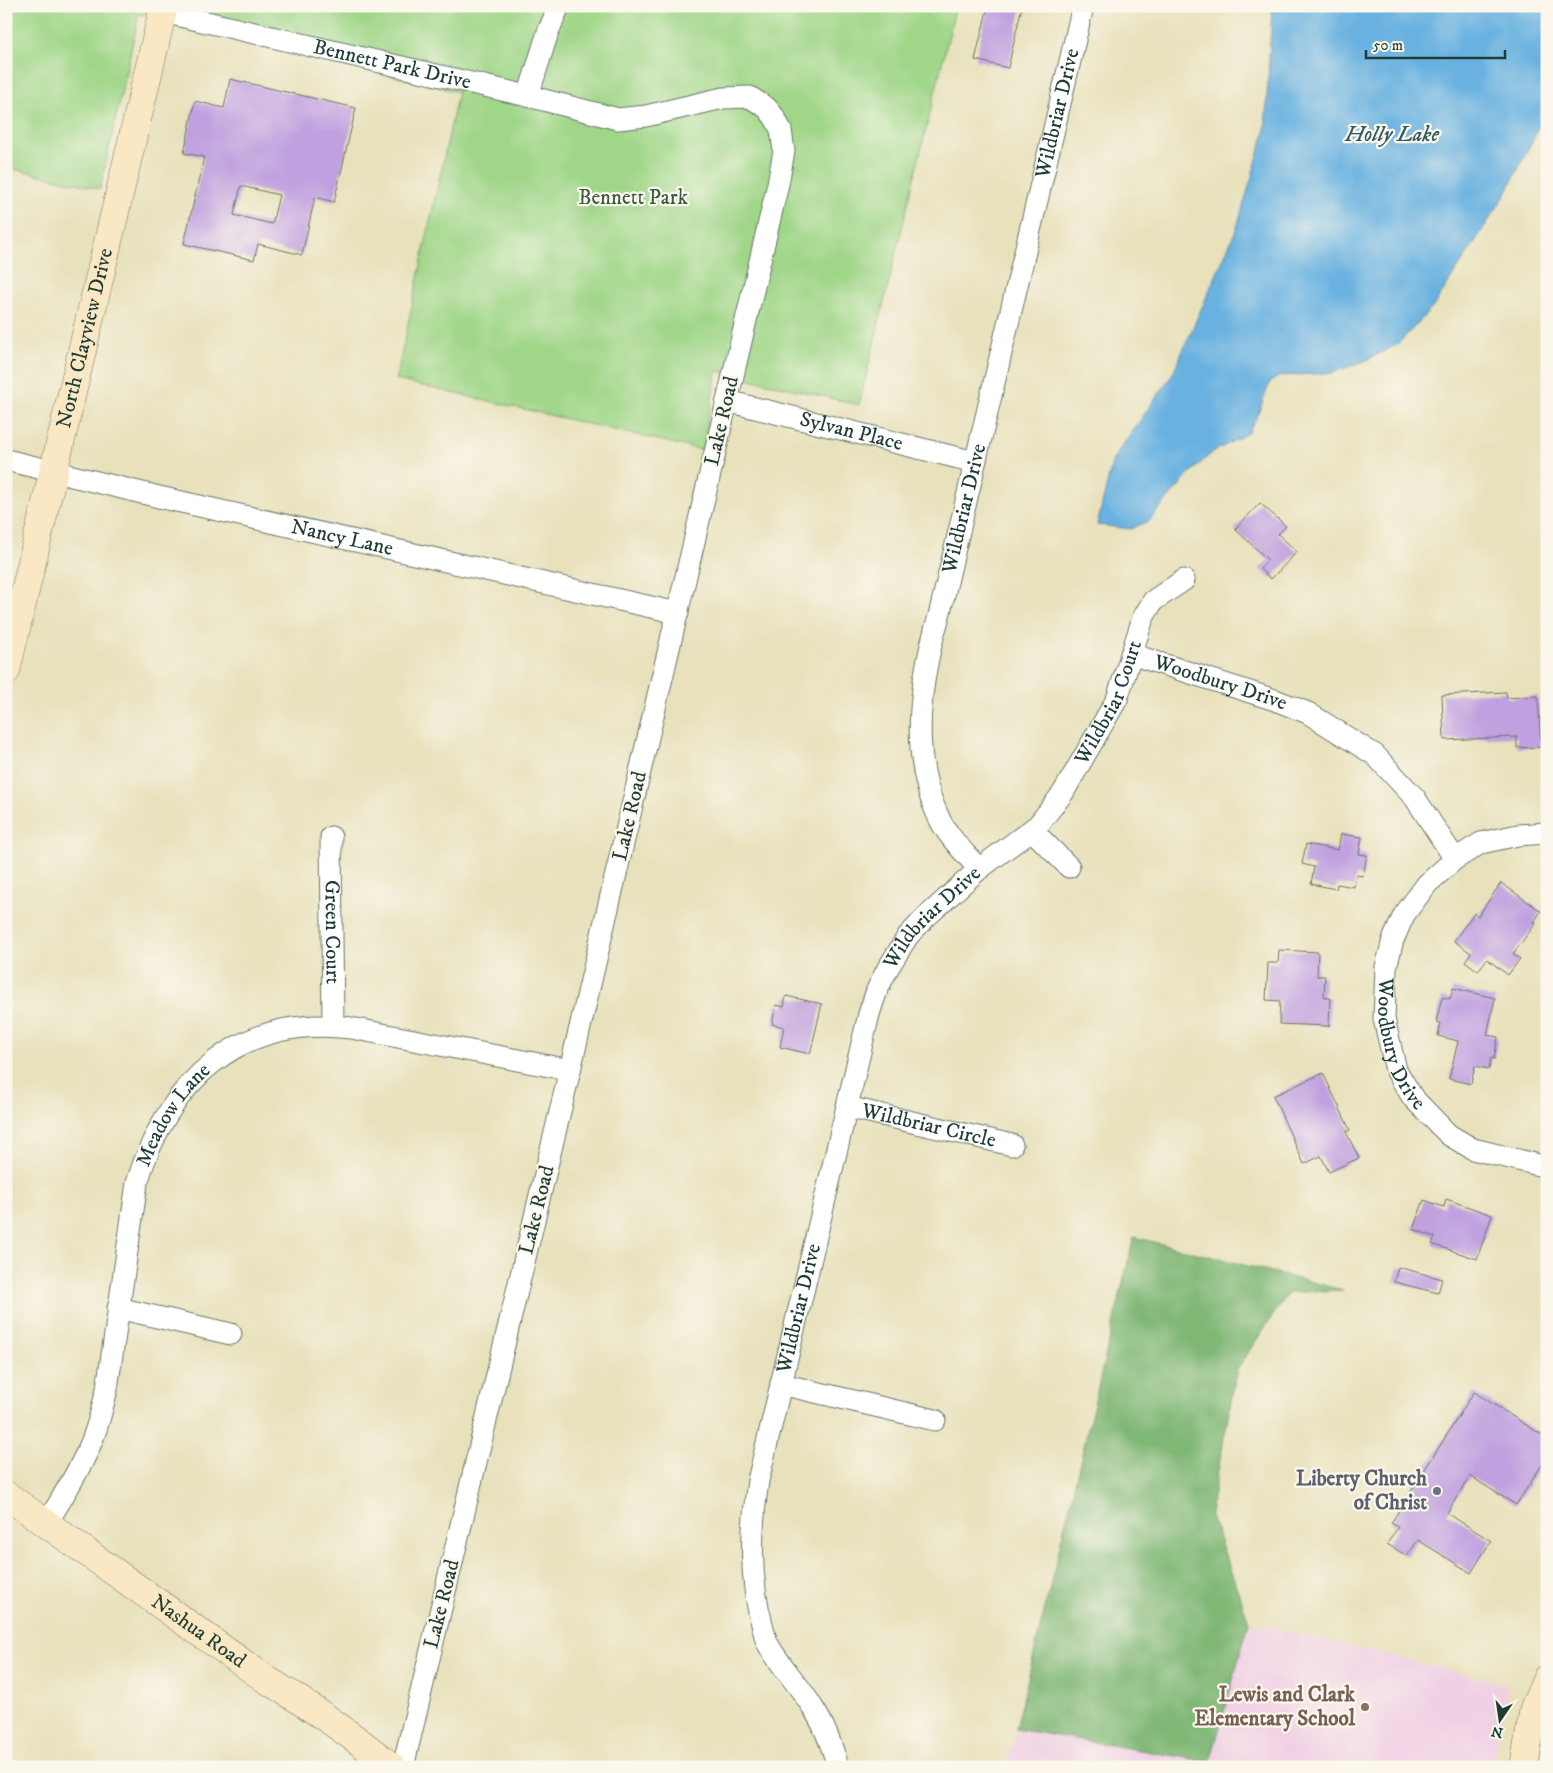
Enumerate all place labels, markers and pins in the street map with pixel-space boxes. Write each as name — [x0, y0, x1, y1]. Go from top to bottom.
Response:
place label: Liberty Church of Christ — [1296, 1466, 1428, 1516]
marker: Liberty Church of Christ — [1431, 1485, 1443, 1497]
place label: Lewis and Clark Elementary School — [1194, 1682, 1356, 1732]
marker: Lewis and Clark Elementary School — [1359, 1701, 1371, 1713]

